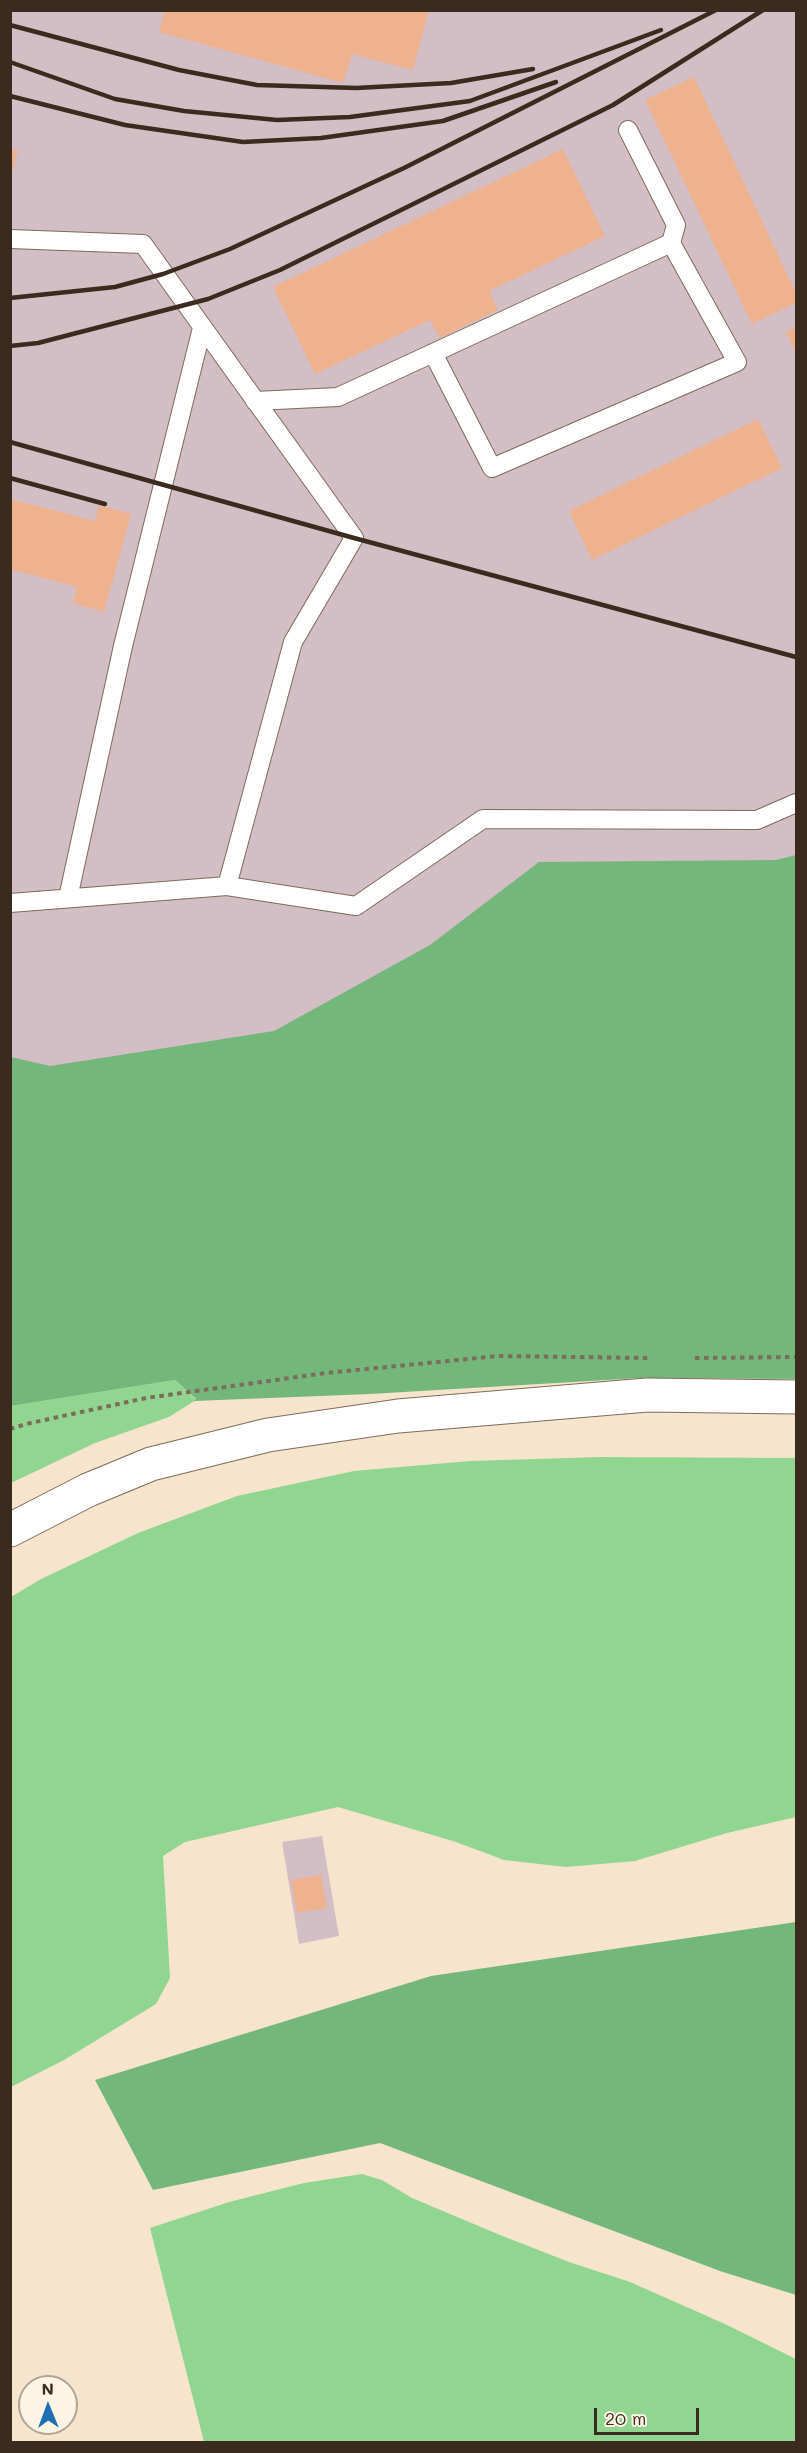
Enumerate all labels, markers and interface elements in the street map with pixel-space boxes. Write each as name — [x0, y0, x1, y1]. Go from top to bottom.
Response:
north arrow — [18, 2375, 78, 2435]
text: N — [41, 2378, 54, 2399]
scale bar — [597, 2396, 702, 2434]
text: 20 m — [605, 2406, 646, 2430]

